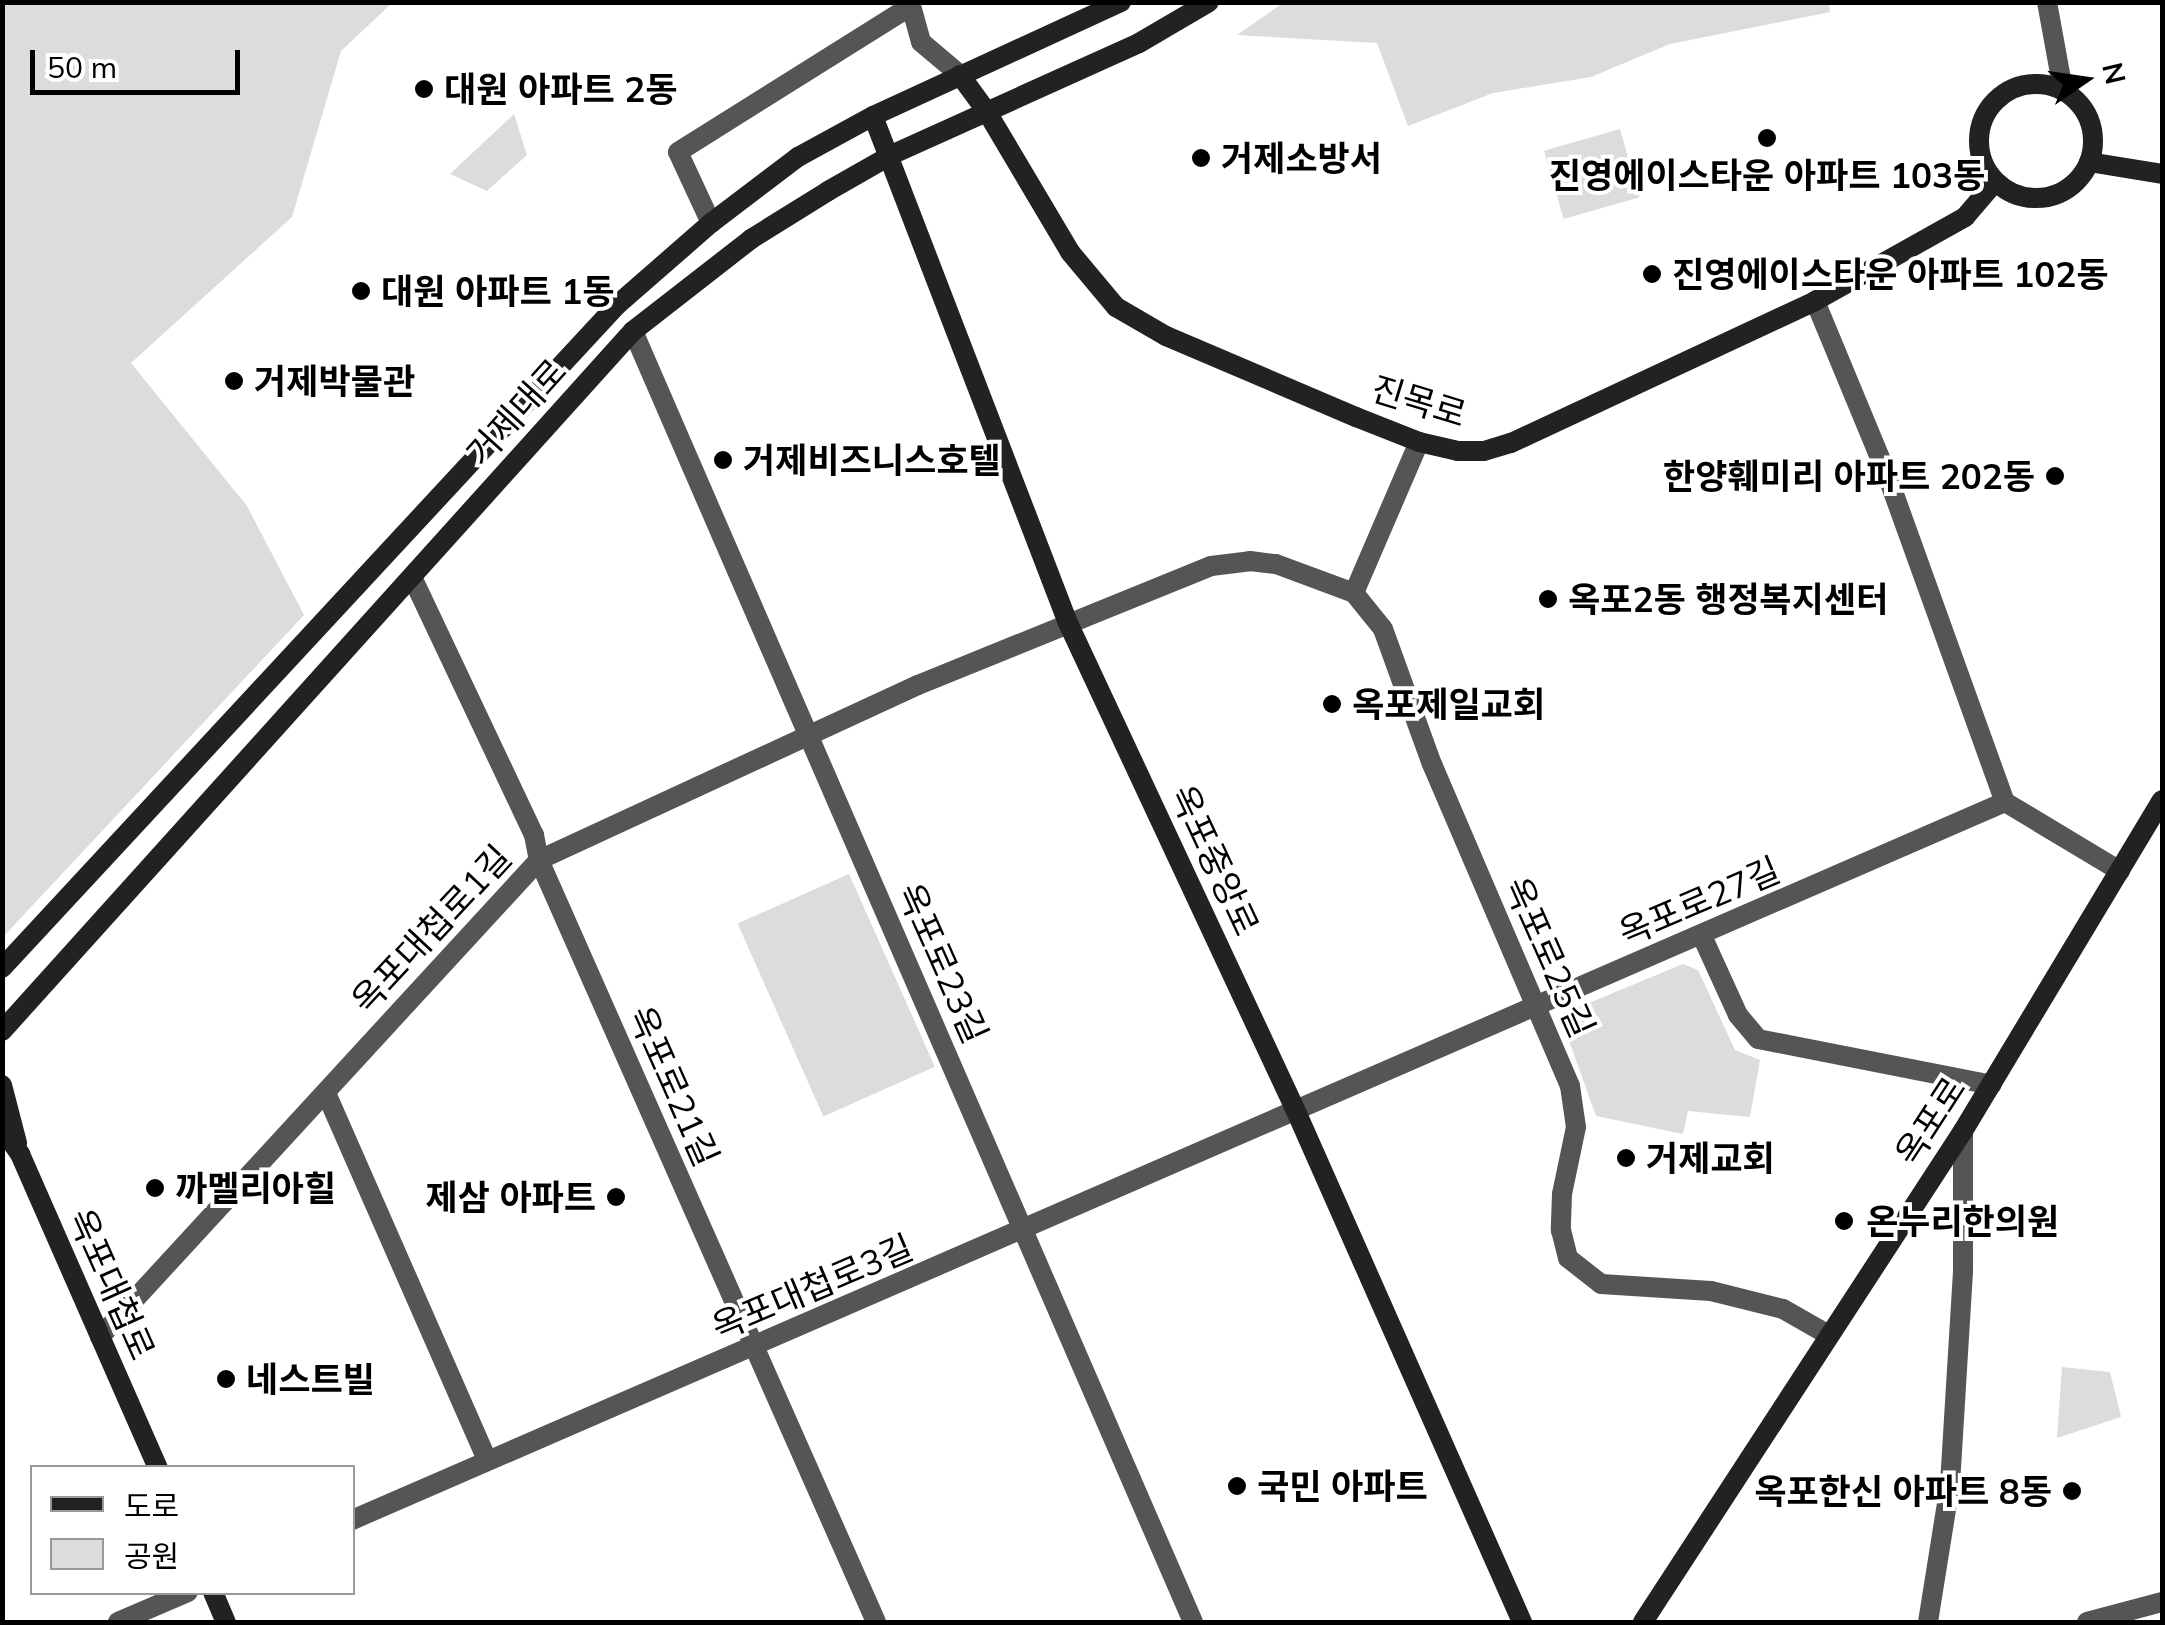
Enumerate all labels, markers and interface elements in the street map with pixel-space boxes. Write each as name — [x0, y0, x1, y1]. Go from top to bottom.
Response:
scale bar — [35, 30, 245, 92]
north arrow — [2035, 30, 2135, 130]
text: 50 m — [47, 48, 117, 86]
text: N — [2095, 59, 2134, 87]
place label: 대원 아파트 2동 — [444, 68, 677, 110]
marker: 대원 아파트 2동 — [413, 78, 435, 100]
marker: 진영에이스타운 아파트 103동 — [1756, 127, 1778, 149]
place label: 거제소방서 — [1221, 137, 1382, 179]
marker: 거제소방서 — [1190, 147, 1212, 169]
place label: 진영에이스타운 아파트 103동 — [1549, 154, 1985, 196]
place label: 진영에이스타운 아파트 102동 — [1672, 253, 2108, 295]
marker: 진영에이스타운 아파트 102동 — [1641, 263, 1663, 285]
place label: 대원 아파트 1동 — [381, 270, 614, 312]
marker: 대원 아파트 1동 — [350, 280, 372, 302]
street label: 거제대로 — [457, 350, 575, 474]
place label: 거제박물관 — [254, 360, 415, 402]
street label: 진목로 — [1367, 367, 1471, 435]
marker: 거제박물관 — [223, 370, 245, 392]
place label: 거제비즈니스호텔 — [743, 439, 1001, 481]
marker: 거제비즈니스호텔 — [712, 449, 734, 471]
place label: 한양훼미리 아파트 202동 — [1663, 455, 2035, 497]
marker: 한양훼미리 아파트 202동 — [2044, 465, 2066, 487]
place label: 옥포2동 행정복지센터 — [1568, 578, 1888, 620]
marker: 옥포2동 행정복지센터 — [1537, 588, 1559, 610]
place label: 옥포제일교회 — [1352, 683, 1545, 725]
marker: 옥포제일교회 — [1321, 693, 1343, 715]
street label: 옥포중앙로 — [1162, 778, 1268, 942]
street label: 옥포대첩로1길 — [343, 836, 519, 1022]
street label: 옥포로27길 — [1612, 848, 1786, 954]
street label: 옥포로25길 — [1496, 870, 1604, 1044]
street label: 옥포로23길 — [889, 876, 997, 1050]
street label: 옥포로21길 — [620, 999, 728, 1173]
street label: 옥포로 — [1886, 1069, 1974, 1173]
place label: 거제교회 — [1646, 1137, 1775, 1179]
marker: 거제교회 — [1615, 1147, 1637, 1169]
place label: 까멜리아힐 — [175, 1167, 336, 1209]
place label: 제삼 아파트 — [425, 1176, 596, 1218]
marker: 까멜리아힐 — [144, 1177, 166, 1199]
marker: 제삼 아파트 — [605, 1186, 627, 1208]
place label: 온누리한의원 — [1866, 1200, 2059, 1242]
street label: 옥포대첩로 — [60, 1202, 164, 1366]
marker: 온누리한의원 — [1831, 1208, 1857, 1234]
street label: 옥포대첩로3길 — [705, 1226, 919, 1348]
place label: 네스트빌 — [246, 1358, 375, 1400]
marker: 네스트빌 — [215, 1368, 237, 1390]
legend — [30, 1465, 355, 1595]
place label: 국민 아파트 — [1257, 1465, 1428, 1507]
place label: 옥포한신 아파트 8동 — [1754, 1470, 2052, 1512]
marker: 국민 아파트 — [1226, 1475, 1248, 1497]
marker: 옥포한신 아파트 8동 — [2061, 1480, 2083, 1502]
text: 도로 — [124, 1487, 179, 1525]
text: 공원 — [124, 1537, 179, 1575]

